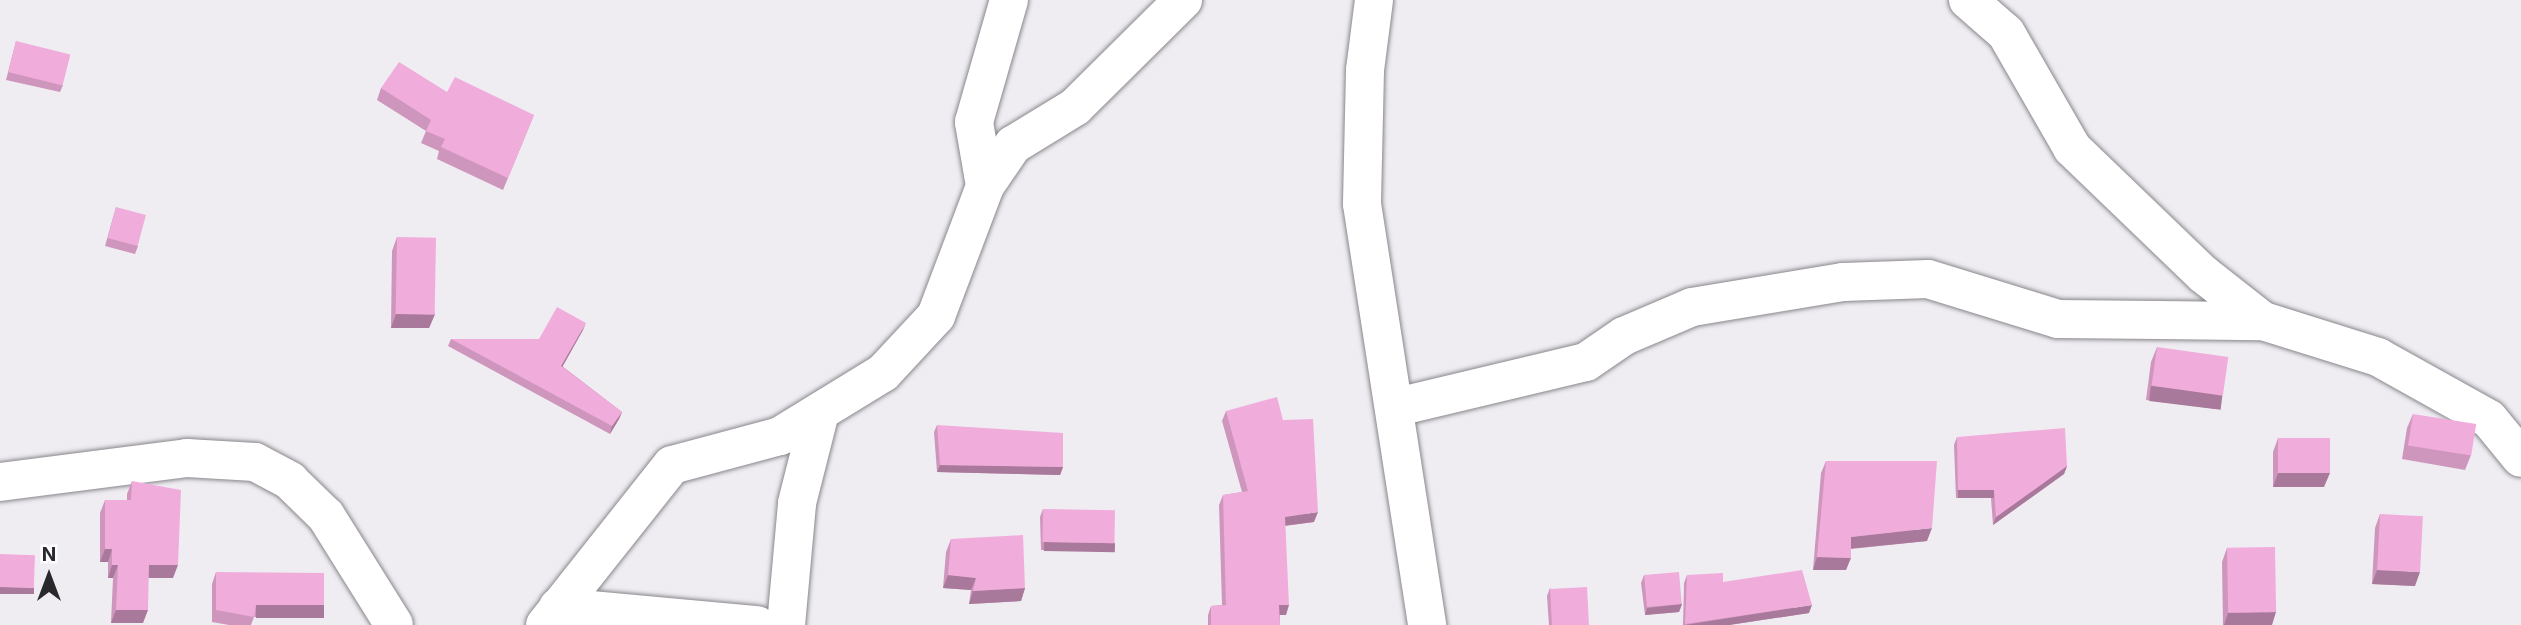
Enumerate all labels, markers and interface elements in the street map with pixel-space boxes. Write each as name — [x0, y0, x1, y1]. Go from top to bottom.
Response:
north arrow — [14, 541, 84, 611]
text: N — [42, 543, 56, 566]

